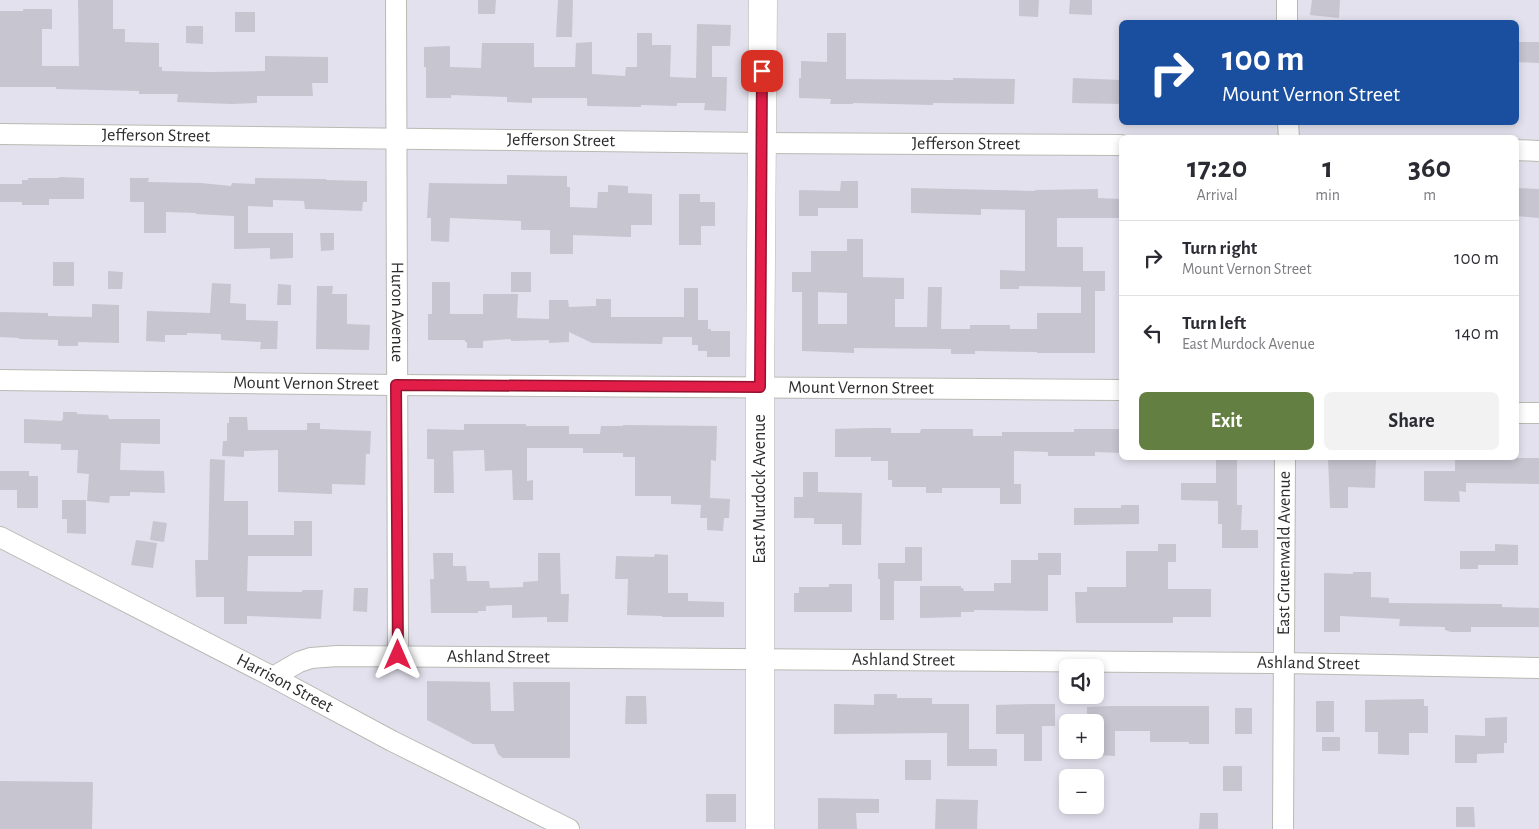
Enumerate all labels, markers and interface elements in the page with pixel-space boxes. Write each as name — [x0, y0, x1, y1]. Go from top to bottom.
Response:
icon: right — [1139, 40, 1204, 105]
text: 100 m — [1222, 42, 1305, 77]
pin — [741, 50, 783, 92]
icon: arrive — [748, 57, 776, 85]
text: Mount Vernon Street — [1222, 83, 1400, 105]
street label: Jefferson Street — [102, 126, 210, 145]
street label: Jefferson Street — [507, 131, 615, 150]
street label: Jefferson Street — [912, 135, 1020, 153]
text: 17:20 — [1187, 153, 1247, 183]
text: 1 — [1322, 153, 1333, 183]
text: 360 — [1408, 153, 1451, 183]
text: Arrival — [1197, 187, 1238, 203]
text: min — [1315, 187, 1340, 203]
text: m — [1423, 187, 1436, 203]
text: Turn right — [1182, 239, 1257, 258]
icon: right — [1139, 244, 1167, 272]
text: 100 m — [1454, 249, 1499, 268]
text: Mount Vernon Street — [1182, 261, 1312, 277]
street label: Huron Avenue — [388, 262, 406, 362]
text: Turn left — [1182, 314, 1246, 333]
icon: left — [1139, 319, 1167, 347]
text: 140 m — [1455, 324, 1499, 343]
text: East Murdock Avenue — [1182, 336, 1315, 352]
street label: Mount Vernon Street — [233, 374, 379, 394]
street label: Mount Vernon Street — [788, 379, 934, 398]
button: Exit — [1139, 392, 1314, 450]
button: Share — [1324, 392, 1499, 450]
street label: East Murdock Avenue — [751, 414, 769, 564]
street label: East Gruenwald Avenue — [1275, 471, 1294, 635]
position arrow — [371, 628, 423, 680]
street label: Ashland Street — [447, 648, 550, 667]
street label: Harrison Street — [233, 651, 336, 716]
street label: Ashland Street — [852, 651, 955, 670]
street label: Ashland Street — [1257, 654, 1360, 673]
map controls — [1059, 659, 1104, 814]
button: sound — [1059, 659, 1104, 704]
button: + — [1059, 714, 1104, 759]
button: − — [1059, 769, 1104, 814]

